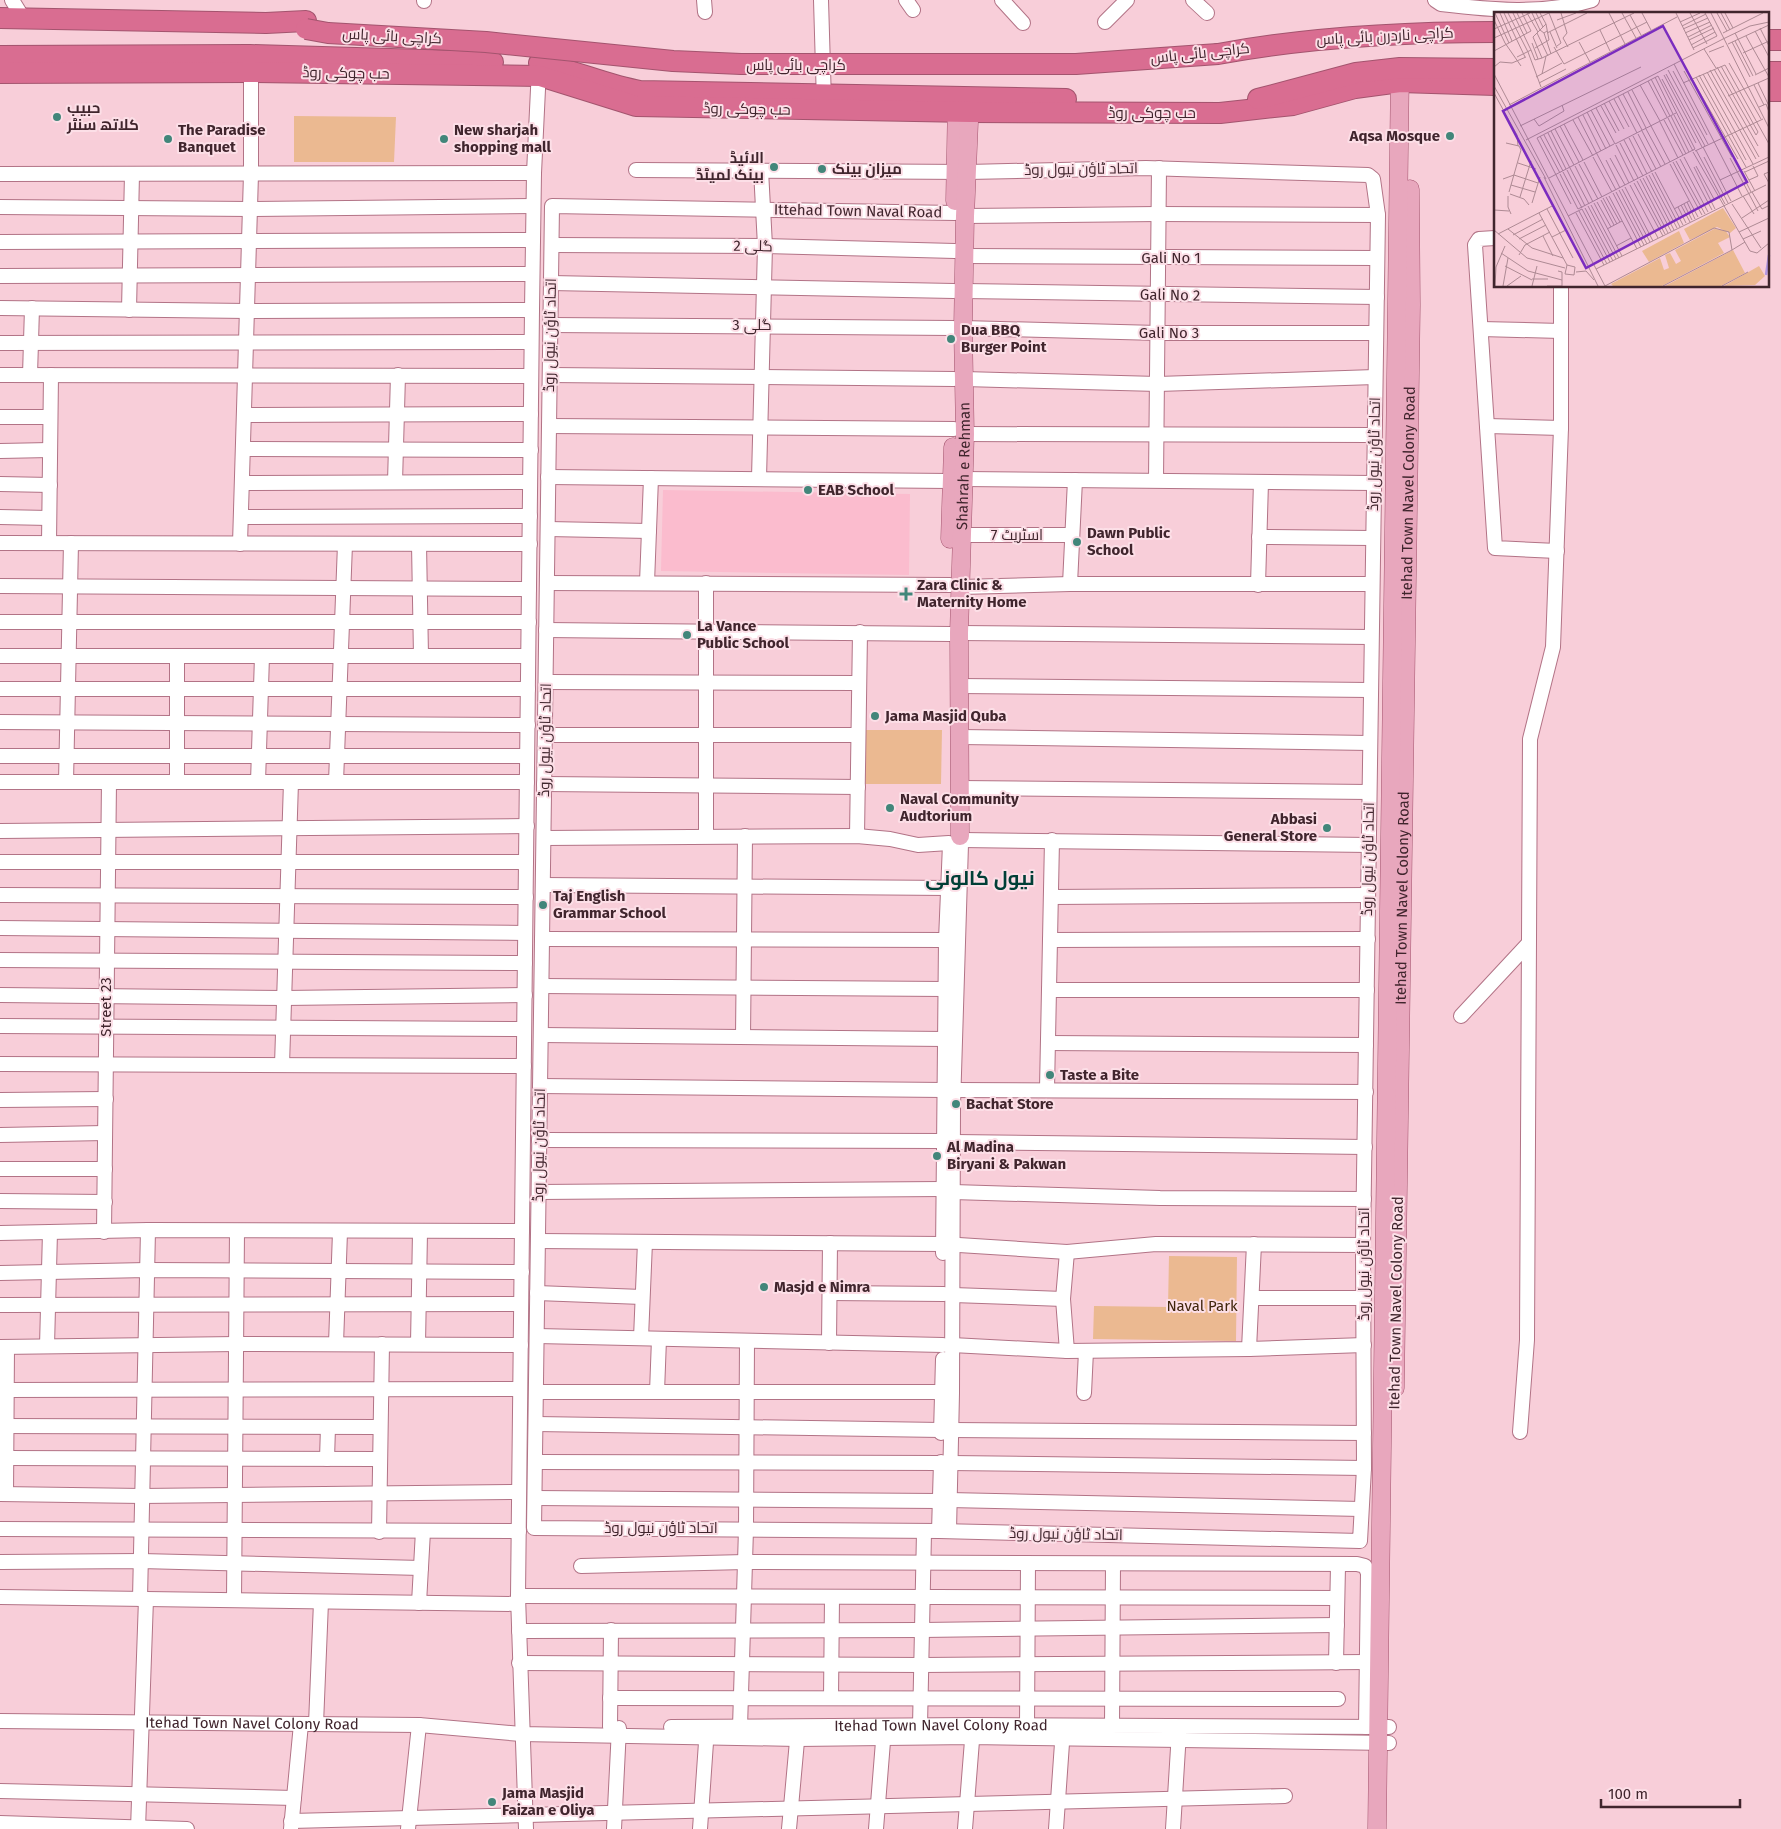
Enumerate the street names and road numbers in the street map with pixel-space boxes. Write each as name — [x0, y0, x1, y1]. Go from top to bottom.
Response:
street label: کراچی ناردرن بائی پاس — [1316, 23, 1454, 50]
street label: کراچی بائی پاس — [342, 24, 442, 49]
street label: کراچی بائی پاس — [1149, 39, 1251, 68]
street label: کراچی بائی پاس — [746, 56, 846, 75]
street label: حب چوکی روڈ — [302, 63, 390, 84]
street label: حب چوکی روڈ — [703, 99, 791, 120]
street label: حب چوکی روڈ — [1108, 104, 1196, 123]
street label: اتحاد ٹاؤن نیول روڈ — [1024, 159, 1138, 180]
street label: Ittehad Town Naval Road — [774, 201, 942, 221]
street label: گلی 2 — [733, 237, 773, 256]
street label: Gali No 1 — [1141, 249, 1201, 267]
street label: اتحاد ٹاؤن نیول روڈ — [540, 278, 561, 392]
street label: Gali No 2 — [1140, 285, 1200, 305]
street label: گلی 3 — [732, 316, 772, 335]
street label: Gali No 3 — [1139, 324, 1199, 342]
street label: Itehad Town Navel Colony Road — [1398, 386, 1419, 600]
street label: اتحاد ٹاؤن نیول روڈ — [1364, 397, 1385, 511]
street label: Shahrah e Rehman — [953, 402, 974, 530]
street label: اسٹریٹ 7 — [991, 526, 1043, 544]
street label: اتحاد ٹاؤن نیول روڈ — [535, 683, 556, 797]
street label: Itehad Town Navel Colony Road — [1392, 791, 1413, 1005]
street label: اتحاد ٹاؤن نیول روڈ — [1358, 802, 1379, 916]
street label: Street 23 — [97, 977, 115, 1037]
street label: اتحاد ٹاؤن نیول روڈ — [529, 1088, 550, 1202]
street label: Itehad Town Navel Colony Road — [1385, 1196, 1407, 1410]
street label: اتحاد ٹاؤن نیول روڈ — [1355, 1207, 1374, 1321]
street label: اتحاد ٹاؤن نیول روڈ — [604, 1519, 718, 1538]
street label: اتحاد ٹاؤن نیول روڈ — [1009, 1524, 1123, 1545]
street label: Itehad Town Navel Colony Road — [145, 1713, 359, 1733]
street label: Itehad Town Navel Colony Road — [834, 1716, 1048, 1735]

